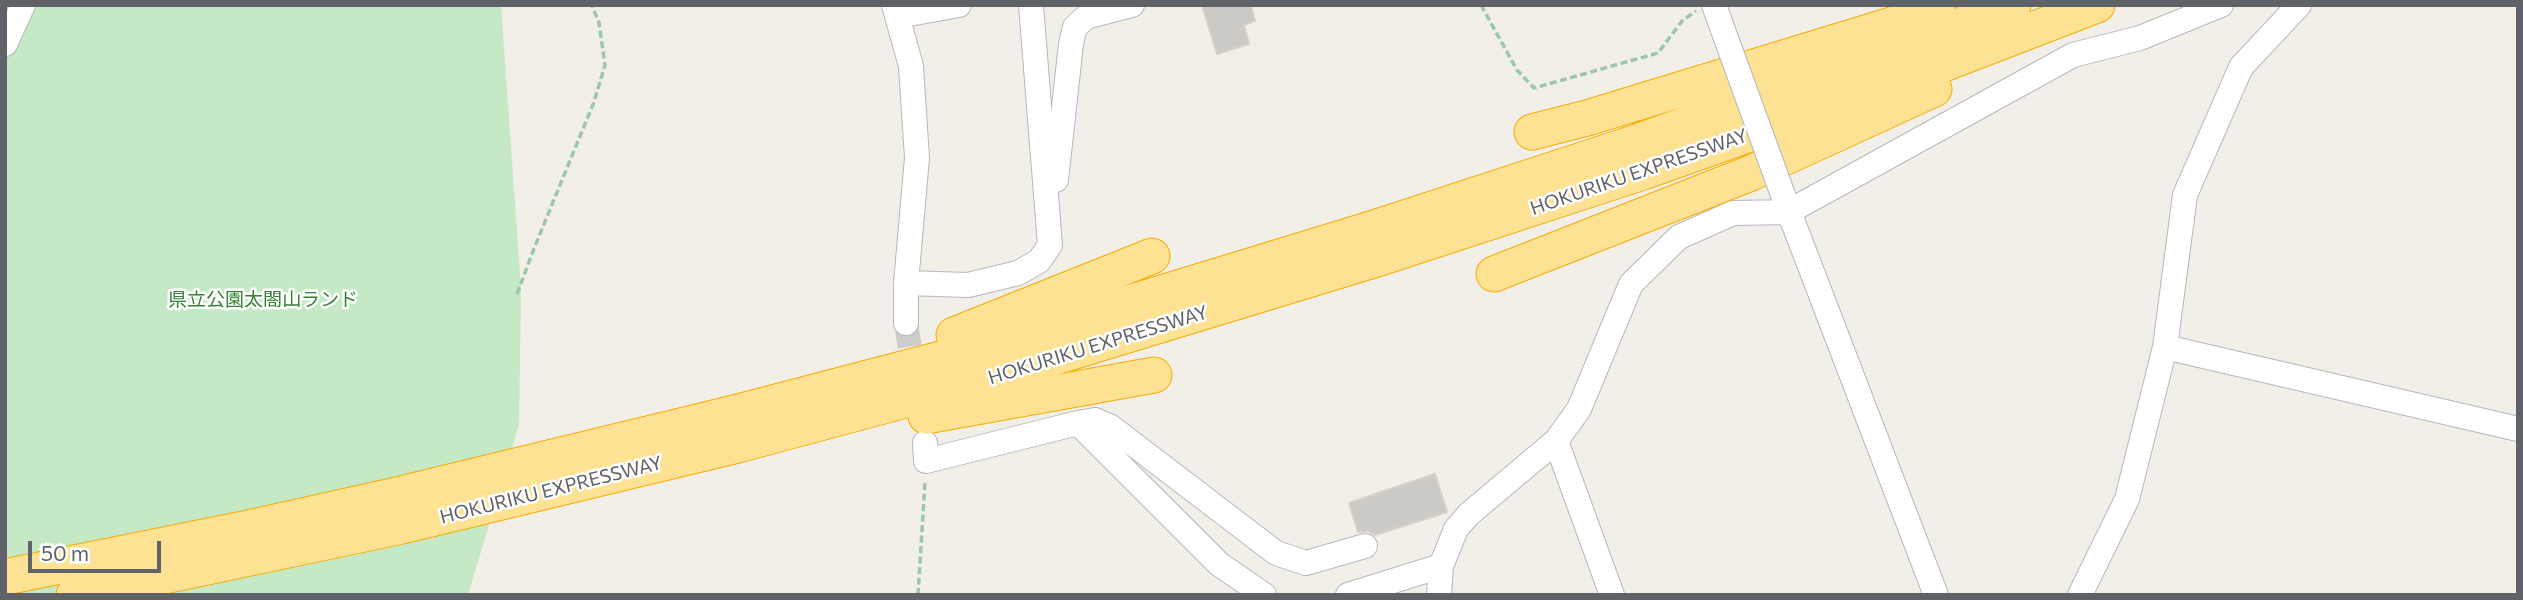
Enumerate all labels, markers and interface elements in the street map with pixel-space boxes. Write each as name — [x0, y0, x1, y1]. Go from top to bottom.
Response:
street label: HOKURIKU EXPRESSWAY — [1527, 124, 1751, 220]
park label: 県立公園太閤山ランド — [168, 289, 358, 311]
street label: HOKURIKU EXPRESSWAY — [985, 301, 1211, 389]
street label: HOKURIKU EXPRESSWAY — [437, 451, 665, 529]
scale bar — [32, 526, 164, 570]
text: 50 m — [41, 540, 89, 565]

